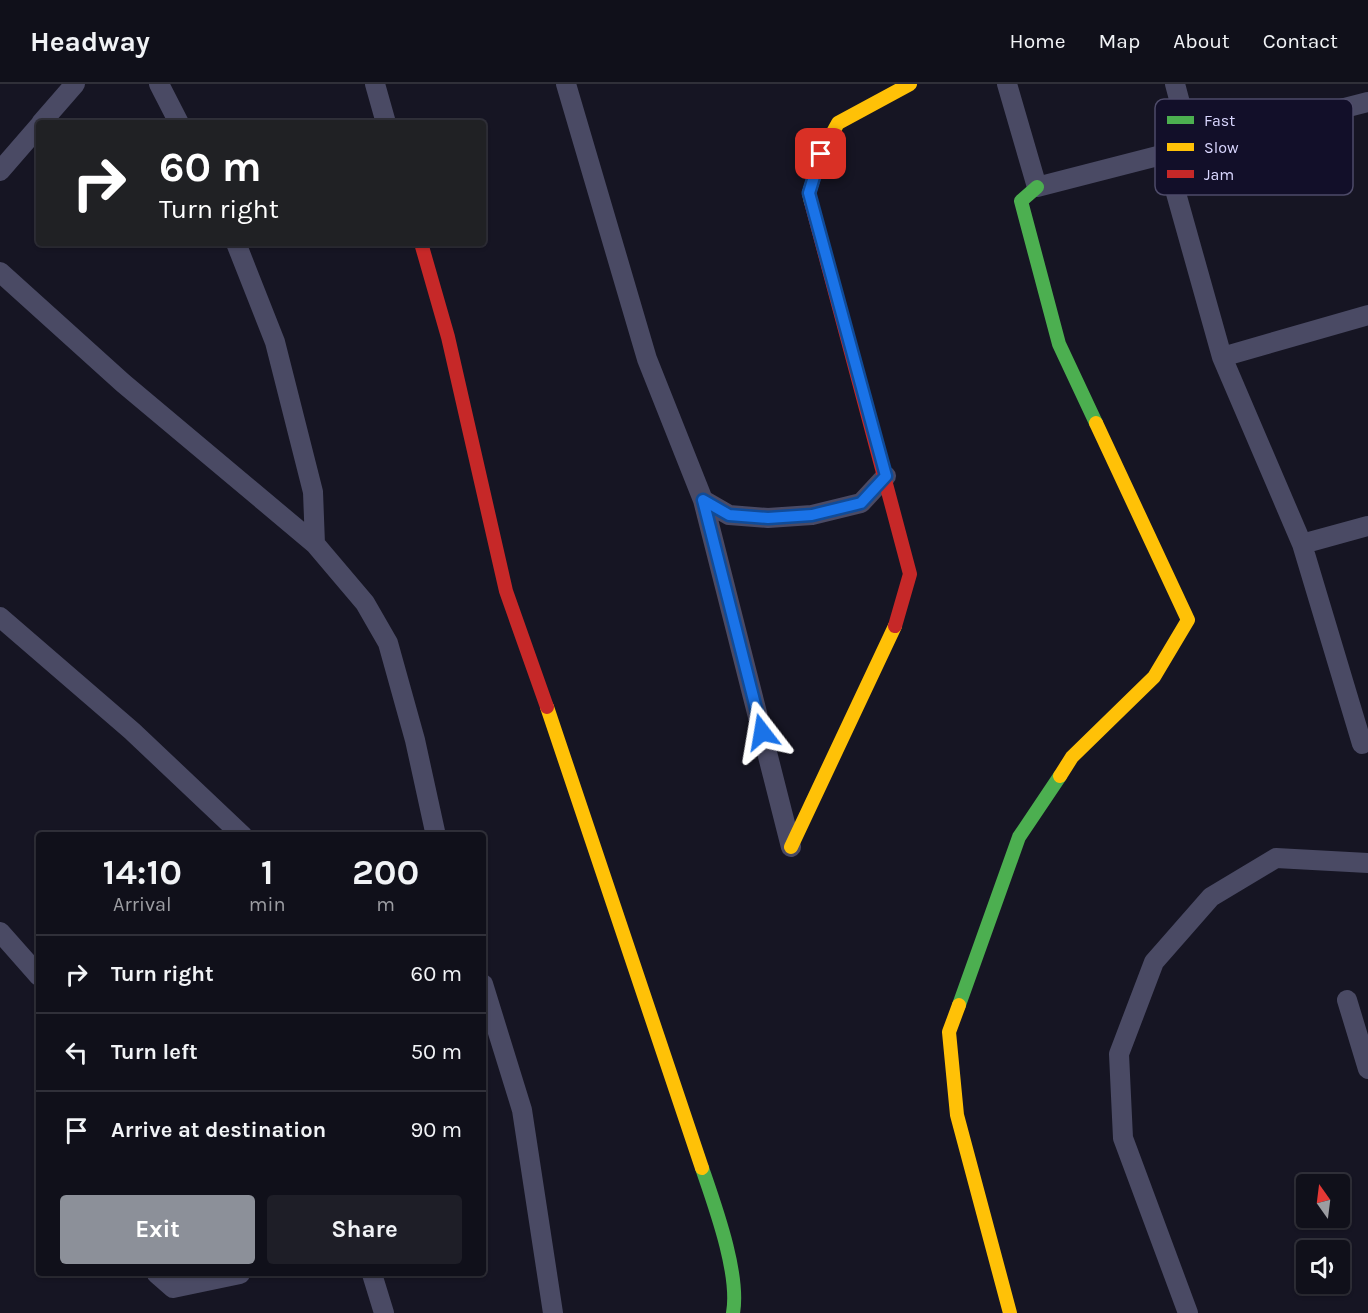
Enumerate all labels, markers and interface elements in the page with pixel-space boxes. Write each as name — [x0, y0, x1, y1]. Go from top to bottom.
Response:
text: Headway — [30, 25, 150, 58]
text: Home — [1010, 29, 1066, 53]
text: Map — [1099, 29, 1140, 53]
text: About — [1173, 29, 1230, 53]
text: Contact — [1263, 29, 1338, 53]
legend — [1155, 99, 1353, 195]
text: Fast — [1204, 111, 1235, 130]
pin — [795, 128, 846, 179]
icon: arrive — [804, 137, 837, 170]
text: Slow — [1204, 138, 1239, 157]
text: 60 m — [159, 142, 262, 192]
icon: right — [60, 144, 138, 222]
text: Jam — [1204, 165, 1234, 184]
text: Turn right — [159, 193, 279, 225]
position arrow — [730, 700, 794, 764]
text: 14:10 — [103, 851, 182, 893]
text: 1 — [261, 851, 274, 893]
text: 200 — [352, 851, 419, 893]
text: Arrival — [113, 893, 172, 916]
text: min — [249, 893, 285, 916]
text: m — [376, 893, 395, 916]
icon: right — [60, 958, 93, 991]
text: Turn right — [111, 961, 214, 987]
text: 60 m — [411, 961, 462, 987]
icon: left — [60, 1036, 93, 1069]
text: Turn left — [111, 1039, 198, 1065]
text: 50 m — [411, 1039, 462, 1065]
icon: arrive — [60, 1114, 93, 1147]
text: Arrive at destination — [111, 1117, 326, 1143]
text: 90 m — [410, 1117, 462, 1143]
north arrow — [1296, 1174, 1350, 1228]
map controls — [1296, 1174, 1350, 1294]
button: Exit — [60, 1195, 255, 1264]
button: Share — [267, 1195, 462, 1264]
button: sound — [1296, 1240, 1350, 1294]

